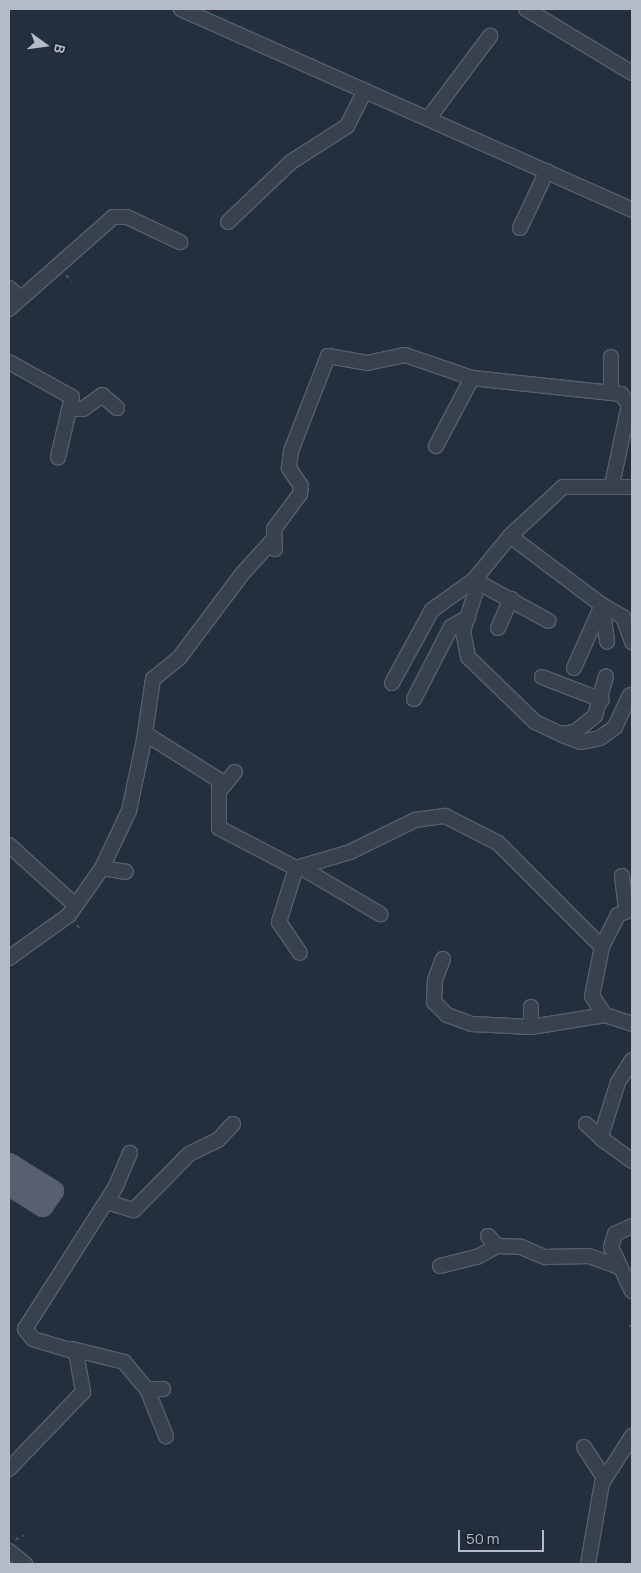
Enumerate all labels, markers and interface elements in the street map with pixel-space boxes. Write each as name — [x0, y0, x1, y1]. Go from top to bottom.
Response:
north arrow — [20, 20, 70, 70]
text: B — [50, 42, 70, 55]
scale bar — [461, 1520, 547, 1552]
text: 50 m — [466, 1528, 500, 1549]

